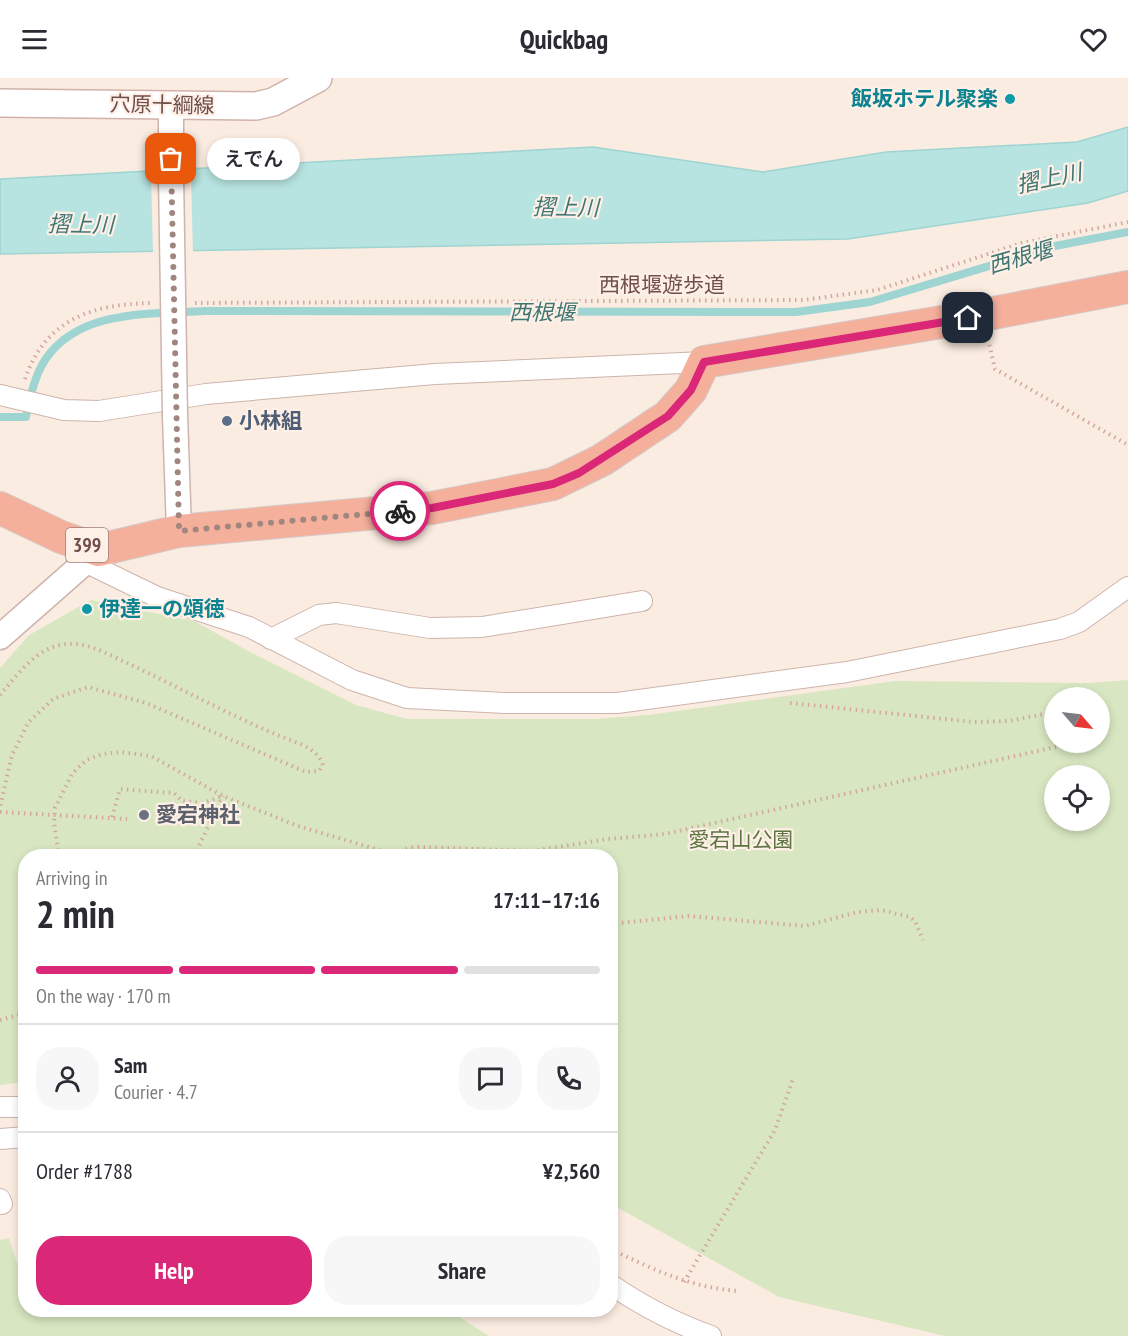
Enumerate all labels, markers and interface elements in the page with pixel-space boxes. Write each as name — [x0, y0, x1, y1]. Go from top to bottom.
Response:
text: Quickbag — [520, 22, 608, 56]
icon: menu — [18, 23, 51, 56]
icon: heart — [1077, 23, 1110, 56]
place label: 飯坂ホテル聚楽 — [850, 85, 998, 112]
street label: 穴原十綱線 — [109, 90, 215, 119]
marker: 飯坂ホテル聚楽 — [1003, 92, 1017, 106]
pin — [145, 133, 196, 184]
callout: えでん — [207, 138, 300, 180]
icon: bag — [154, 142, 187, 175]
text: えでん — [224, 146, 283, 172]
water label: 摺上川 — [1014, 157, 1086, 199]
water label: 摺上川 — [533, 192, 601, 222]
water label: 摺上川 — [48, 209, 116, 239]
water label: 西根堰 — [984, 233, 1059, 280]
street label: 西根堰遊歩道 — [599, 271, 725, 298]
pin — [942, 292, 993, 343]
water label: 西根堰 — [509, 298, 579, 326]
icon: home — [951, 301, 984, 334]
place label: 小林組 — [239, 407, 302, 434]
marker: 小林組 — [220, 414, 234, 428]
courier — [370, 481, 430, 541]
icon: bike — [384, 495, 417, 528]
road number: 399 — [66, 528, 108, 562]
place label: 伊達一の頌徳 — [99, 595, 225, 622]
marker: 伊達一の頌徳 — [80, 602, 94, 616]
north arrow — [1044, 687, 1110, 753]
map controls — [1044, 687, 1110, 831]
button: locate — [1044, 765, 1110, 831]
place label: 愛宕神社 — [156, 801, 240, 828]
marker: 愛宕神社 — [137, 808, 151, 822]
park label: 愛宕山公園 — [689, 826, 794, 853]
text: Arriving in — [36, 865, 108, 891]
text: 17:11–17:16 — [493, 886, 600, 914]
text: 2 min — [36, 888, 115, 939]
text: On the way · 170 m — [36, 983, 171, 1009]
button: person — [36, 1047, 99, 1110]
button: chat — [459, 1047, 522, 1110]
button: phone — [537, 1047, 600, 1110]
text: Sam — [114, 1051, 147, 1079]
text: Courier · 4.7 — [114, 1079, 198, 1105]
text: Order #1788 — [36, 1157, 133, 1185]
text: ¥2,560 — [543, 1157, 600, 1185]
button: Help — [36, 1236, 312, 1305]
button: Share — [324, 1236, 600, 1305]

